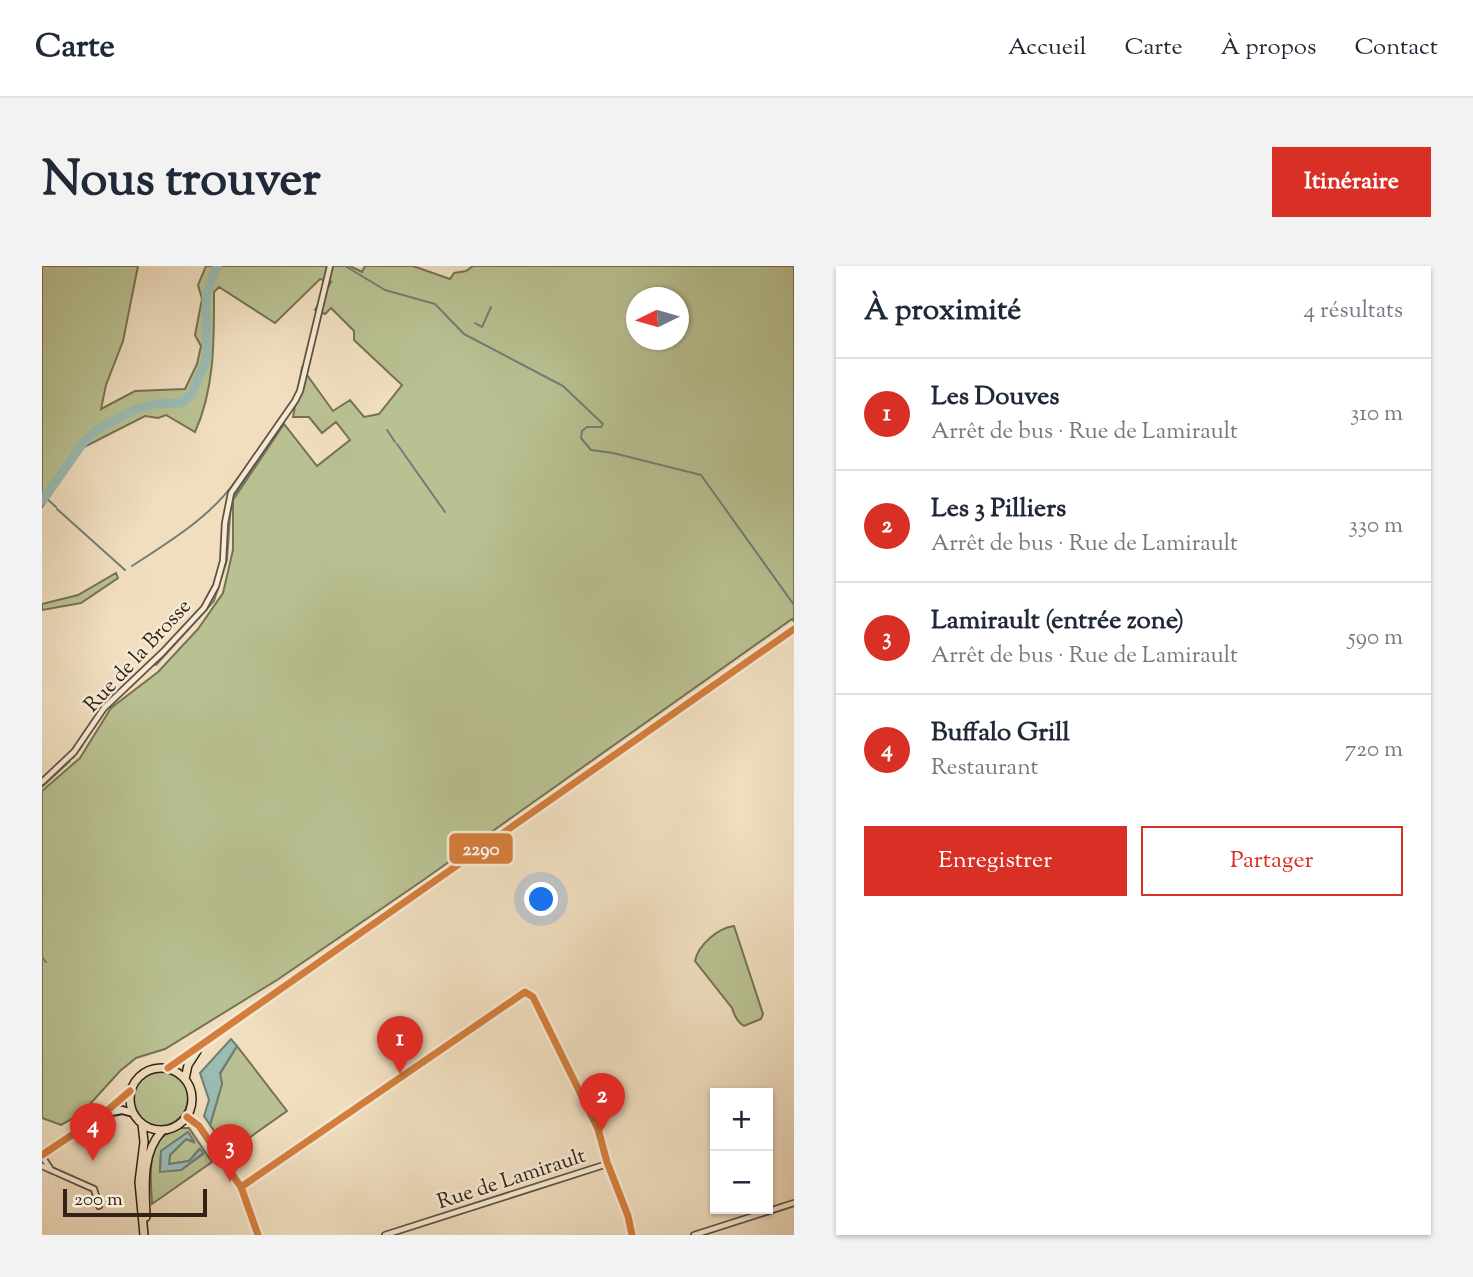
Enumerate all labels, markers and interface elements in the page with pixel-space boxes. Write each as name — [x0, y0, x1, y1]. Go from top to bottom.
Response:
text: Carte — [35, 24, 115, 72]
text: Accueil — [1008, 31, 1087, 65]
text: Carte — [1125, 31, 1183, 65]
text: À propos — [1221, 31, 1316, 65]
text: Contact — [1354, 31, 1438, 65]
text: Nous trouver — [42, 147, 321, 217]
button: Itinéraire — [1272, 147, 1431, 217]
north arrow — [626, 287, 689, 350]
text: À proximité — [864, 290, 1021, 333]
text: 4 résultats — [1304, 295, 1403, 328]
text: Les Douves — [931, 379, 1060, 416]
text: 1 — [883, 398, 891, 431]
text: 310 m — [1350, 398, 1403, 431]
text: Arrêt de bus · Rue de Lamirault — [931, 416, 1238, 449]
text: Les 3 Pilliers — [931, 491, 1066, 528]
text: 2 — [882, 510, 892, 543]
text: 330 m — [1349, 510, 1403, 543]
text: Arrêt de bus · Rue de Lamirault — [931, 528, 1238, 561]
street label: Rue de la Brosse — [78, 593, 199, 720]
text: Lamirault (entrée zone) — [931, 603, 1184, 640]
text: 3 — [882, 622, 892, 655]
text: 590 m — [1348, 622, 1403, 655]
text: Arrêt de bus · Rue de Lamirault — [931, 640, 1238, 673]
text: Buffalo Grill — [931, 715, 1070, 752]
text: 4 — [881, 734, 893, 767]
text: 720 m — [1345, 734, 1403, 767]
text: Restaurant — [931, 752, 1038, 785]
button: Enregistrer — [864, 826, 1127, 896]
button: Partager — [1141, 826, 1403, 896]
line badge: 2290 — [448, 832, 514, 865]
text: 2290 — [462, 837, 500, 864]
your location — [524, 882, 558, 916]
pin: 1 — [377, 1016, 423, 1074]
pin: 2 — [579, 1073, 625, 1131]
map controls — [710, 1088, 773, 1214]
button: + — [710, 1088, 773, 1151]
pin: 4 — [70, 1103, 116, 1161]
pin: 3 — [207, 1124, 253, 1182]
street label: Rue de Lamirault — [434, 1142, 590, 1218]
button: − — [710, 1151, 773, 1214]
scale bar — [63, 1186, 206, 1218]
text: 200 m — [74, 1187, 123, 1214]

